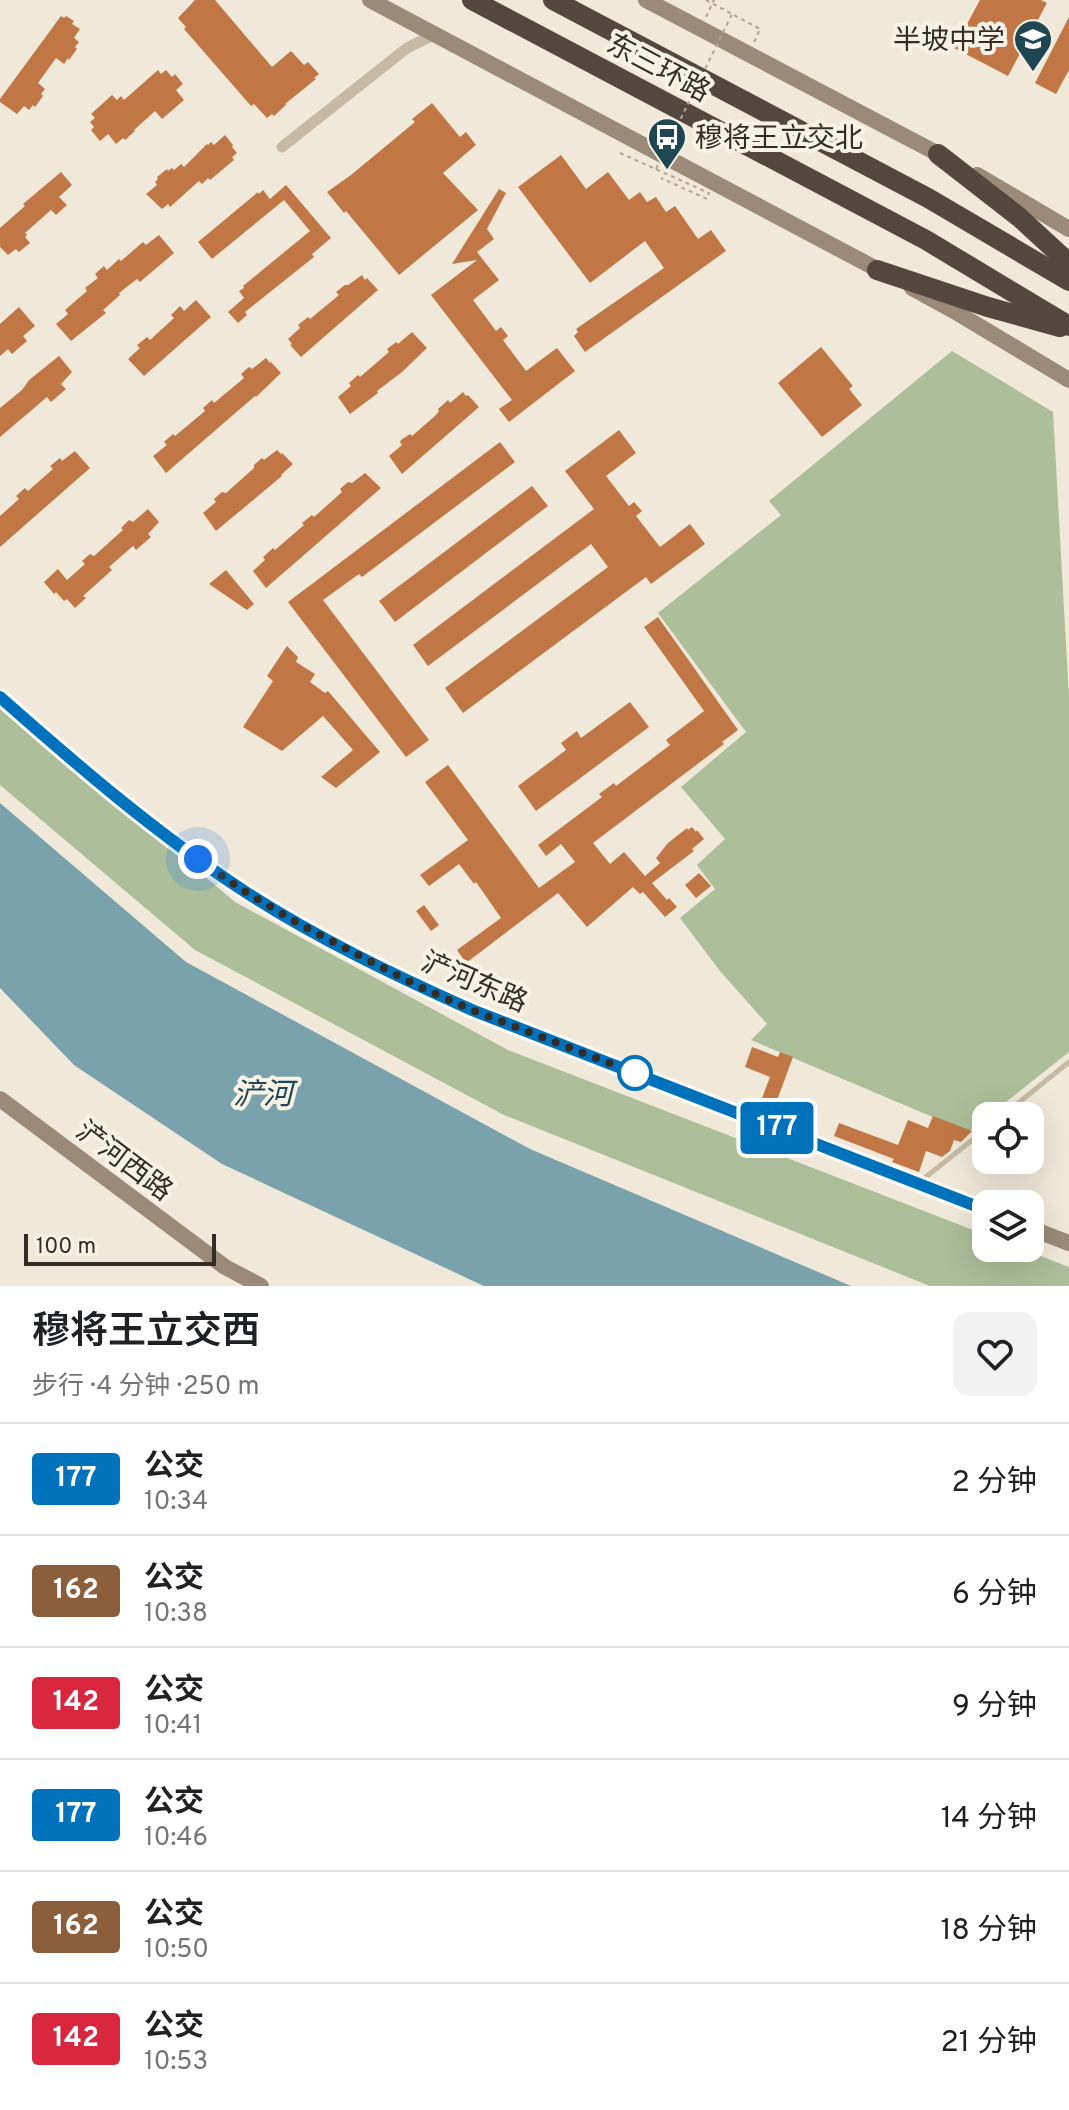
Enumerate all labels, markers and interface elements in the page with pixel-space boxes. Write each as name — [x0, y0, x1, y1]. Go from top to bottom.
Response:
school or university icon: 半坡中学 — [1012, 18, 1054, 73]
place label: 半坡中学 — [893, 24, 1005, 60]
street label: 东三环路 — [600, 27, 715, 112]
bus stop icon: 穆将王立交北 — [646, 116, 688, 171]
place label: 穆将王立交北 — [695, 122, 863, 158]
your location — [178, 839, 218, 879]
street label: 浐河东路 — [415, 945, 532, 1022]
unlabelled marker — [618, 1056, 652, 1090]
water label: 浐河 — [233, 1078, 298, 1115]
line badge: 177 — [731, 1102, 823, 1154]
map controls — [972, 1102, 1044, 1262]
button: locate — [972, 1102, 1044, 1174]
text: 177 — [756, 1110, 798, 1146]
street label: 浐河西路 — [68, 1114, 179, 1210]
button: layers — [972, 1190, 1044, 1262]
scale bar — [24, 1230, 216, 1266]
text: 100 m — [36, 1234, 96, 1261]
text: 穆将王立交西 — [32, 1309, 260, 1358]
button: heart — [953, 1312, 1037, 1396]
text: 步行 · 4 分钟 · 250 m — [32, 1371, 260, 1404]
text: 公交 — [144, 1449, 204, 1486]
text: 177 — [55, 1461, 97, 1497]
text: 2 分钟 — [952, 1465, 1037, 1502]
text: 10:34 — [144, 1486, 208, 1519]
text: 公交 — [144, 1561, 204, 1598]
text: 162 — [53, 1573, 99, 1609]
text: 6 分钟 — [952, 1577, 1037, 1614]
text: 10:38 — [144, 1598, 208, 1631]
text: 公交 — [144, 1673, 204, 1710]
text: 142 — [53, 1685, 99, 1721]
text: 9 分钟 — [952, 1689, 1037, 1726]
text: 10:41 — [144, 1710, 202, 1743]
text: 公交 — [144, 1785, 204, 1822]
text: 177 — [55, 1797, 97, 1833]
text: 14 分钟 — [941, 1801, 1037, 1838]
text: 10:46 — [144, 1822, 208, 1855]
text: 公交 — [144, 1897, 204, 1934]
text: 162 — [53, 1909, 99, 1945]
text: 18 分钟 — [940, 1913, 1037, 1950]
text: 10:50 — [144, 1934, 209, 1967]
text: 公交 — [144, 2009, 204, 2046]
text: 142 — [53, 2021, 99, 2057]
text: 21 分钟 — [940, 2025, 1037, 2062]
text: 10:53 — [144, 2046, 208, 2079]

